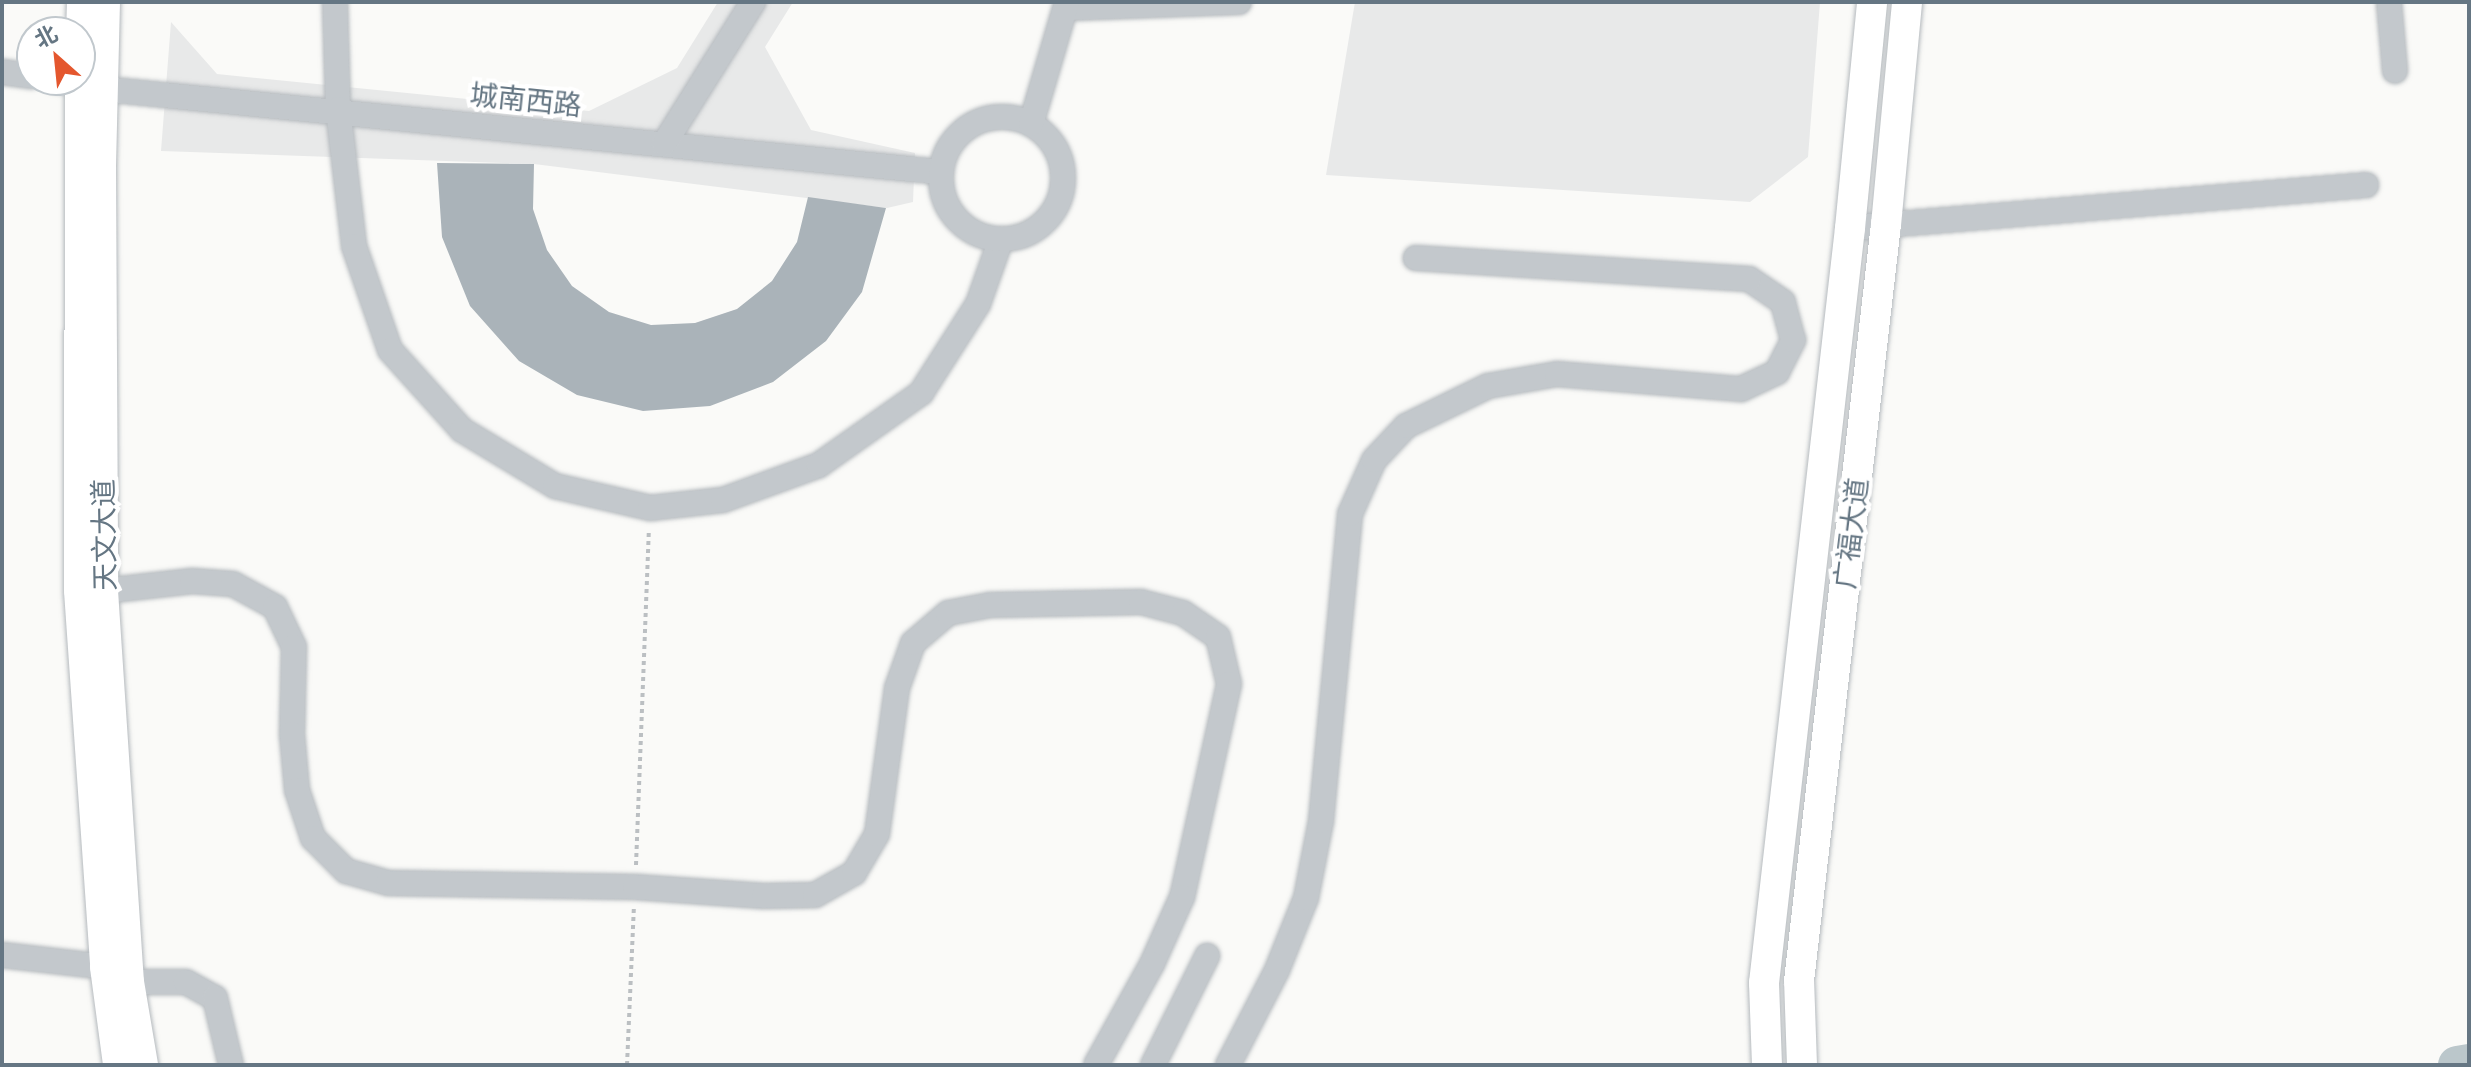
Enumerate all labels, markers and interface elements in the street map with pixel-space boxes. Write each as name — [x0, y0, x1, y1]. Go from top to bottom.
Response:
north arrow — [16, 16, 96, 96]
text: 北 — [30, 19, 62, 53]
street label: 城南西路 — [469, 76, 583, 122]
street label: 广福大道 — [1827, 475, 1873, 591]
street label: 天文大道 — [85, 479, 121, 591]

